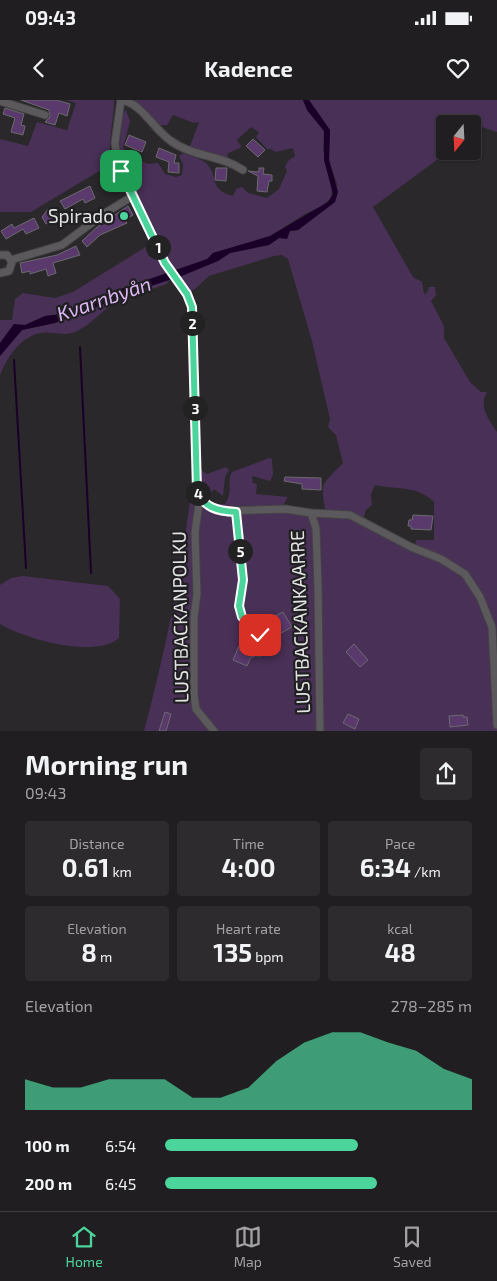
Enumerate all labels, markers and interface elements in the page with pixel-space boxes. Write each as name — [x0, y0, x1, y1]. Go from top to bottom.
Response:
text: 09:43 — [25, 6, 76, 29]
icon: back — [25, 54, 53, 82]
icon: heart — [444, 54, 472, 82]
text: Kadence — [204, 55, 293, 81]
north arrow — [436, 115, 481, 160]
map controls — [436, 115, 481, 160]
pin — [100, 150, 142, 192]
icon: arrive — [107, 157, 135, 185]
place label: Spirado — [48, 204, 114, 227]
marker: Spirado — [118, 210, 130, 222]
pin: 1 — [146, 234, 170, 260]
text: 1 — [155, 239, 162, 256]
water label: Kvarnbyån — [53, 271, 154, 326]
pin: 2 — [180, 310, 204, 336]
text: 2 — [188, 315, 197, 332]
pin: 3 — [182, 396, 208, 420]
text: 3 — [192, 400, 199, 417]
pin: 4 — [186, 480, 210, 506]
text: 4 — [194, 485, 203, 502]
street label: LUSTBACKANKAARRE — [285, 530, 314, 714]
street label: LUSTBACKANPOLKU — [166, 531, 193, 703]
pin: 5 — [228, 538, 252, 564]
text: 5 — [237, 543, 244, 560]
pin — [239, 614, 281, 656]
icon: check — [246, 621, 274, 649]
text: Morning run — [25, 747, 188, 781]
button: share — [420, 748, 472, 800]
text: 09:43 — [25, 783, 66, 802]
text: Distance — [69, 835, 124, 852]
text: Time — [233, 835, 264, 852]
text: Pace — [385, 835, 415, 852]
text: 0.61 — [62, 852, 109, 882]
text: 4:00 — [222, 852, 275, 882]
text: 6:34 — [360, 852, 411, 882]
text: km — [109, 863, 132, 880]
text: /km — [411, 863, 441, 880]
text: Elevation — [67, 920, 127, 937]
text: Heart rate — [216, 920, 281, 937]
text: kcal — [387, 920, 413, 937]
text: 8 — [81, 937, 97, 967]
text: 135 — [213, 937, 252, 967]
text: 48 — [384, 937, 416, 967]
text: m — [97, 948, 112, 965]
text: bpm — [252, 948, 284, 965]
text: Elevation — [25, 996, 93, 1015]
text: 278–285 m — [391, 996, 472, 1015]
text: 100 m — [25, 1136, 70, 1155]
text: 6:54 — [105, 1136, 136, 1155]
text: 200 m — [25, 1174, 72, 1193]
text: 6:45 — [105, 1174, 136, 1193]
tab: Home — [66, 1223, 103, 1270]
tab: Map — [234, 1223, 262, 1270]
tab: Saved — [393, 1223, 431, 1270]

